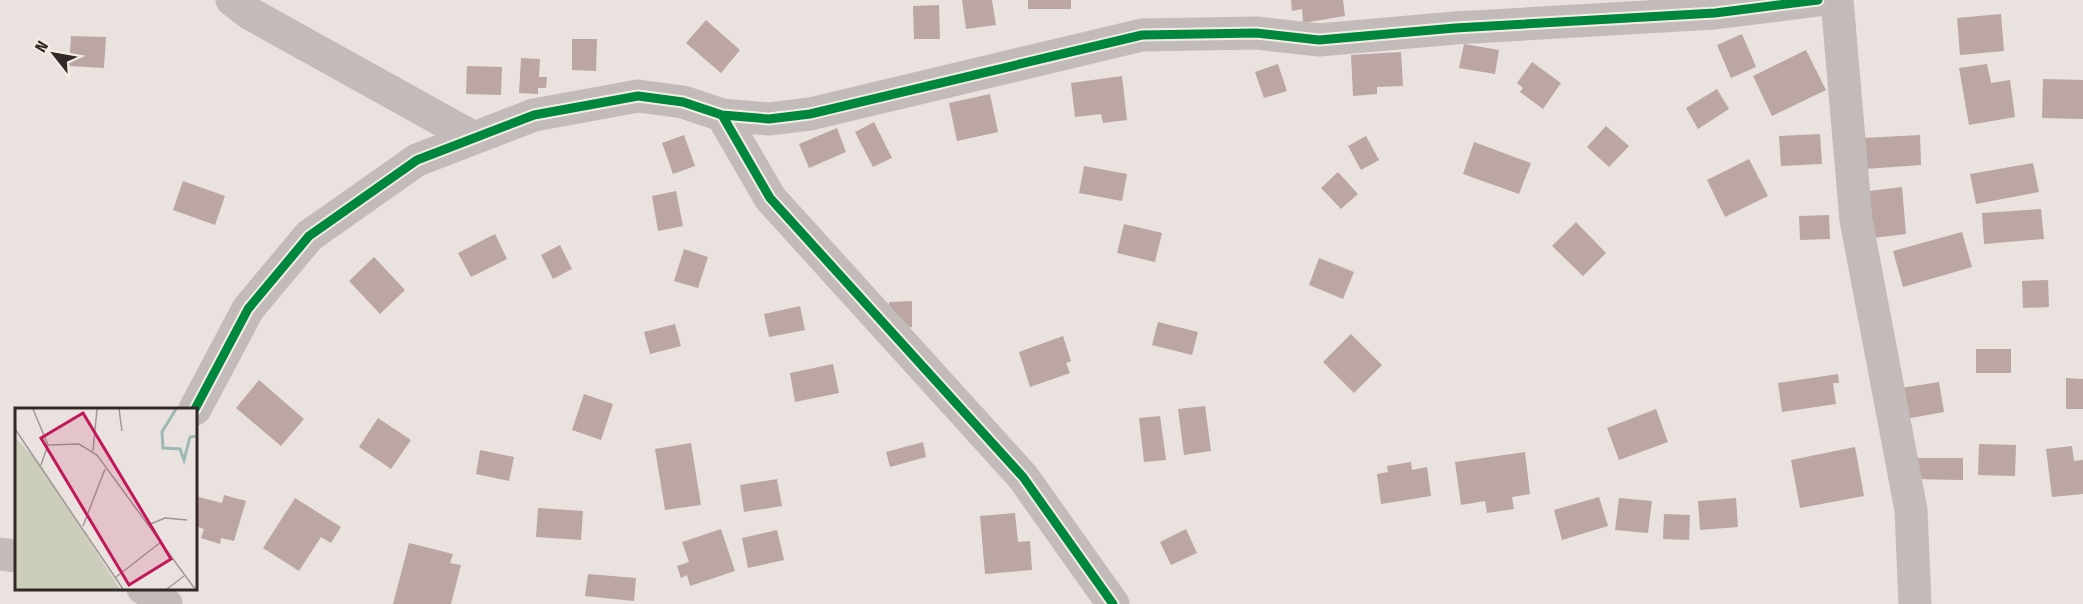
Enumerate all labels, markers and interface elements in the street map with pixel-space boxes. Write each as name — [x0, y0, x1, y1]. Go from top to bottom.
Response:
north arrow — [24, 24, 84, 84]
text: N — [31, 38, 52, 56]
inset map — [15, 408, 196, 589]

